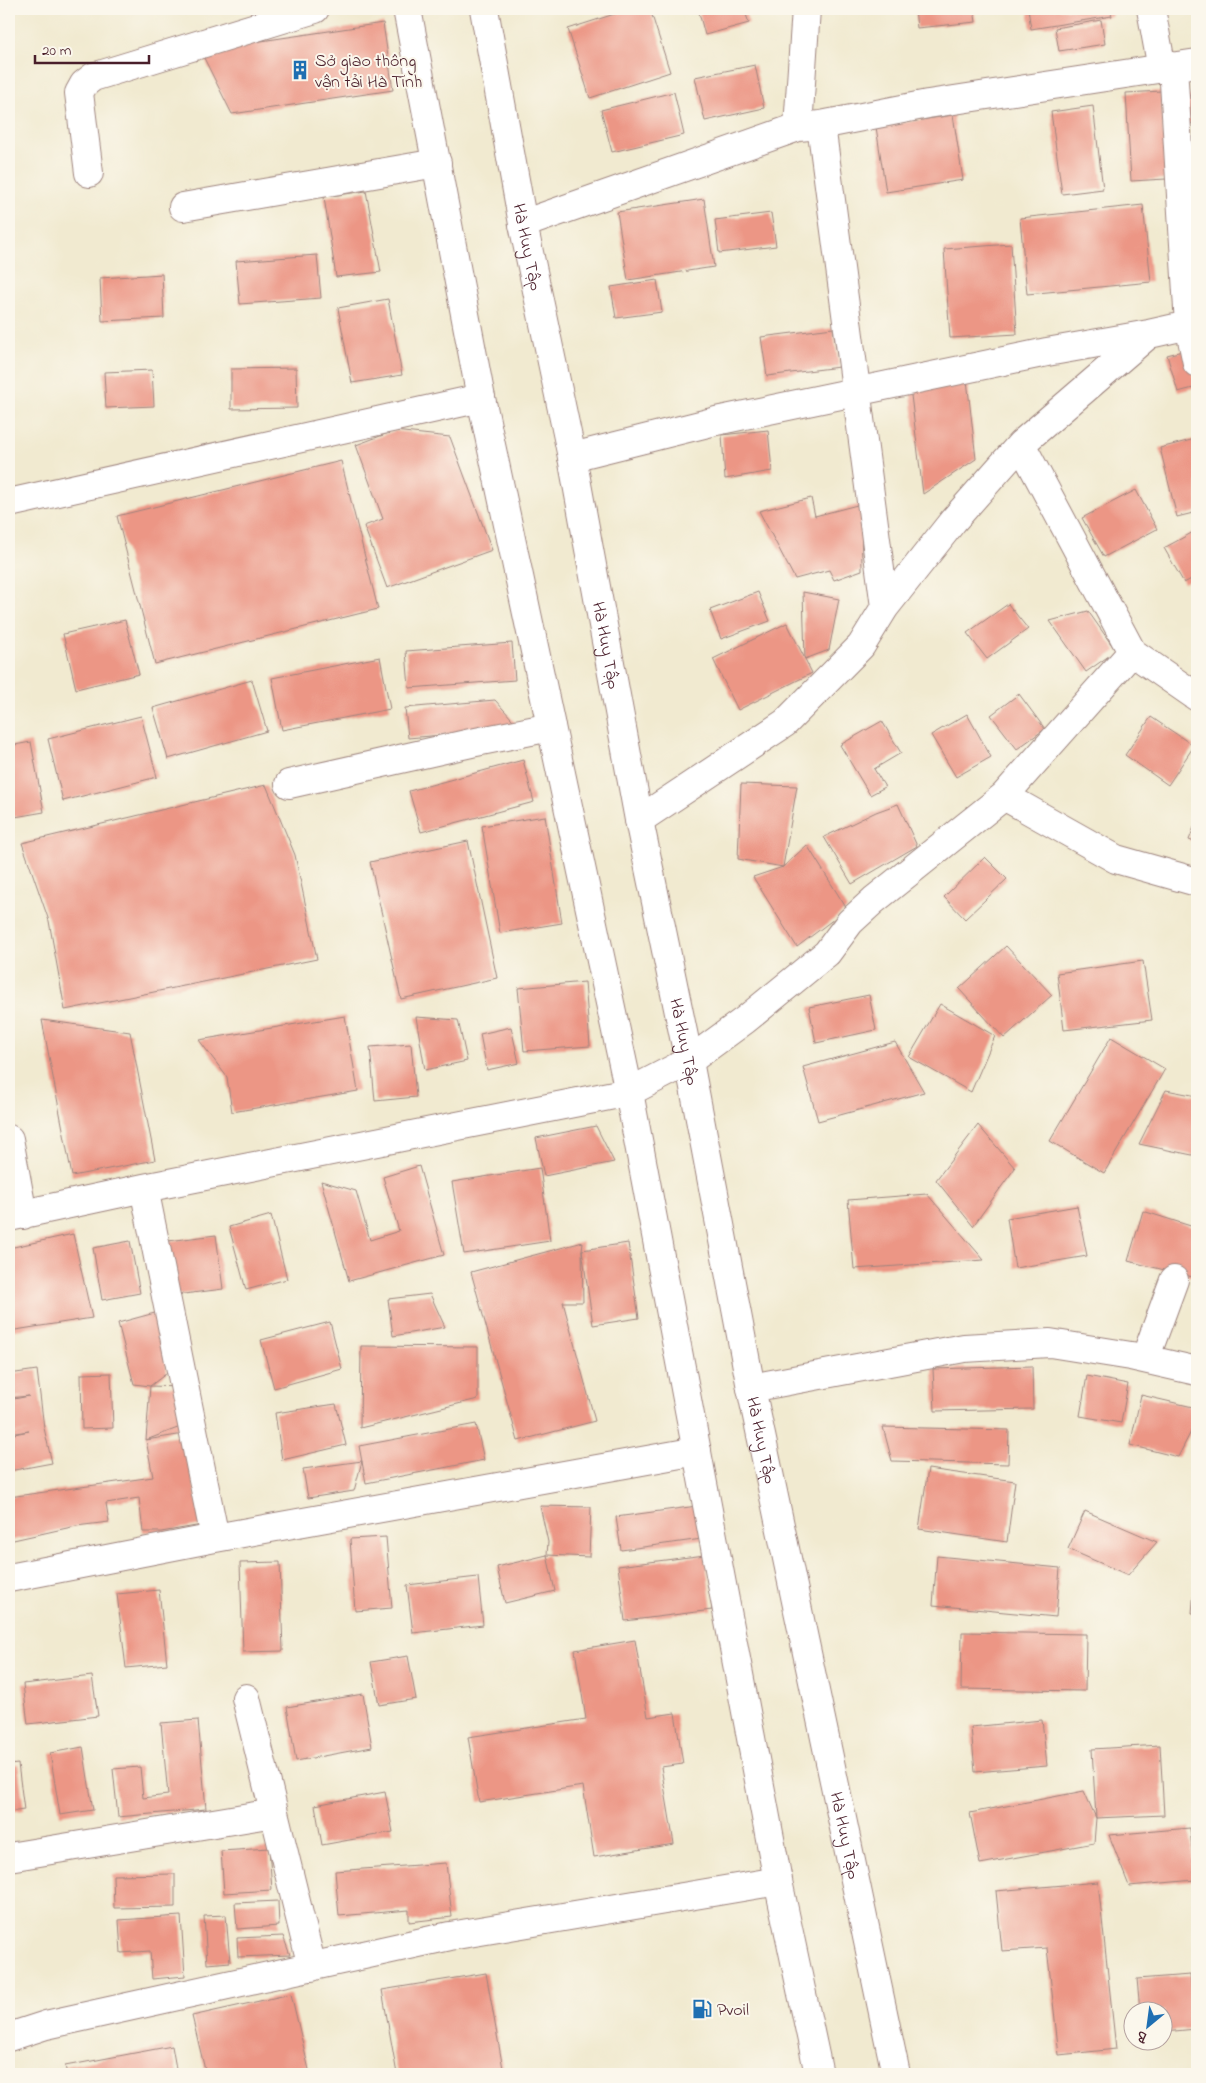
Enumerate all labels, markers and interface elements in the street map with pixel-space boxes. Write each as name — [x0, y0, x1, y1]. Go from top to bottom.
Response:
scale bar — [35, 32, 149, 64]
text: 20 m — [42, 40, 72, 62]
place label: Sở giao thông vận tải Hà Tĩnh — [315, 49, 422, 96]
building icon: Sở giao thông vận tải Hà Tĩnh — [289, 59, 311, 81]
street label: Hà Huy Tập — [505, 202, 548, 294]
street label: Hà Huy Tập — [584, 600, 626, 692]
street label: Hà Huy Tập — [661, 996, 704, 1088]
street label: Hà Huy Tập — [738, 1395, 782, 1487]
street label: Hà Huy Tập — [822, 1790, 866, 1882]
fuel station icon: Pvoil — [691, 1998, 713, 2020]
place label: Pvoil — [717, 1998, 749, 2024]
north arrow — [1124, 2000, 1174, 2050]
text: B — [1133, 2024, 1153, 2048]

